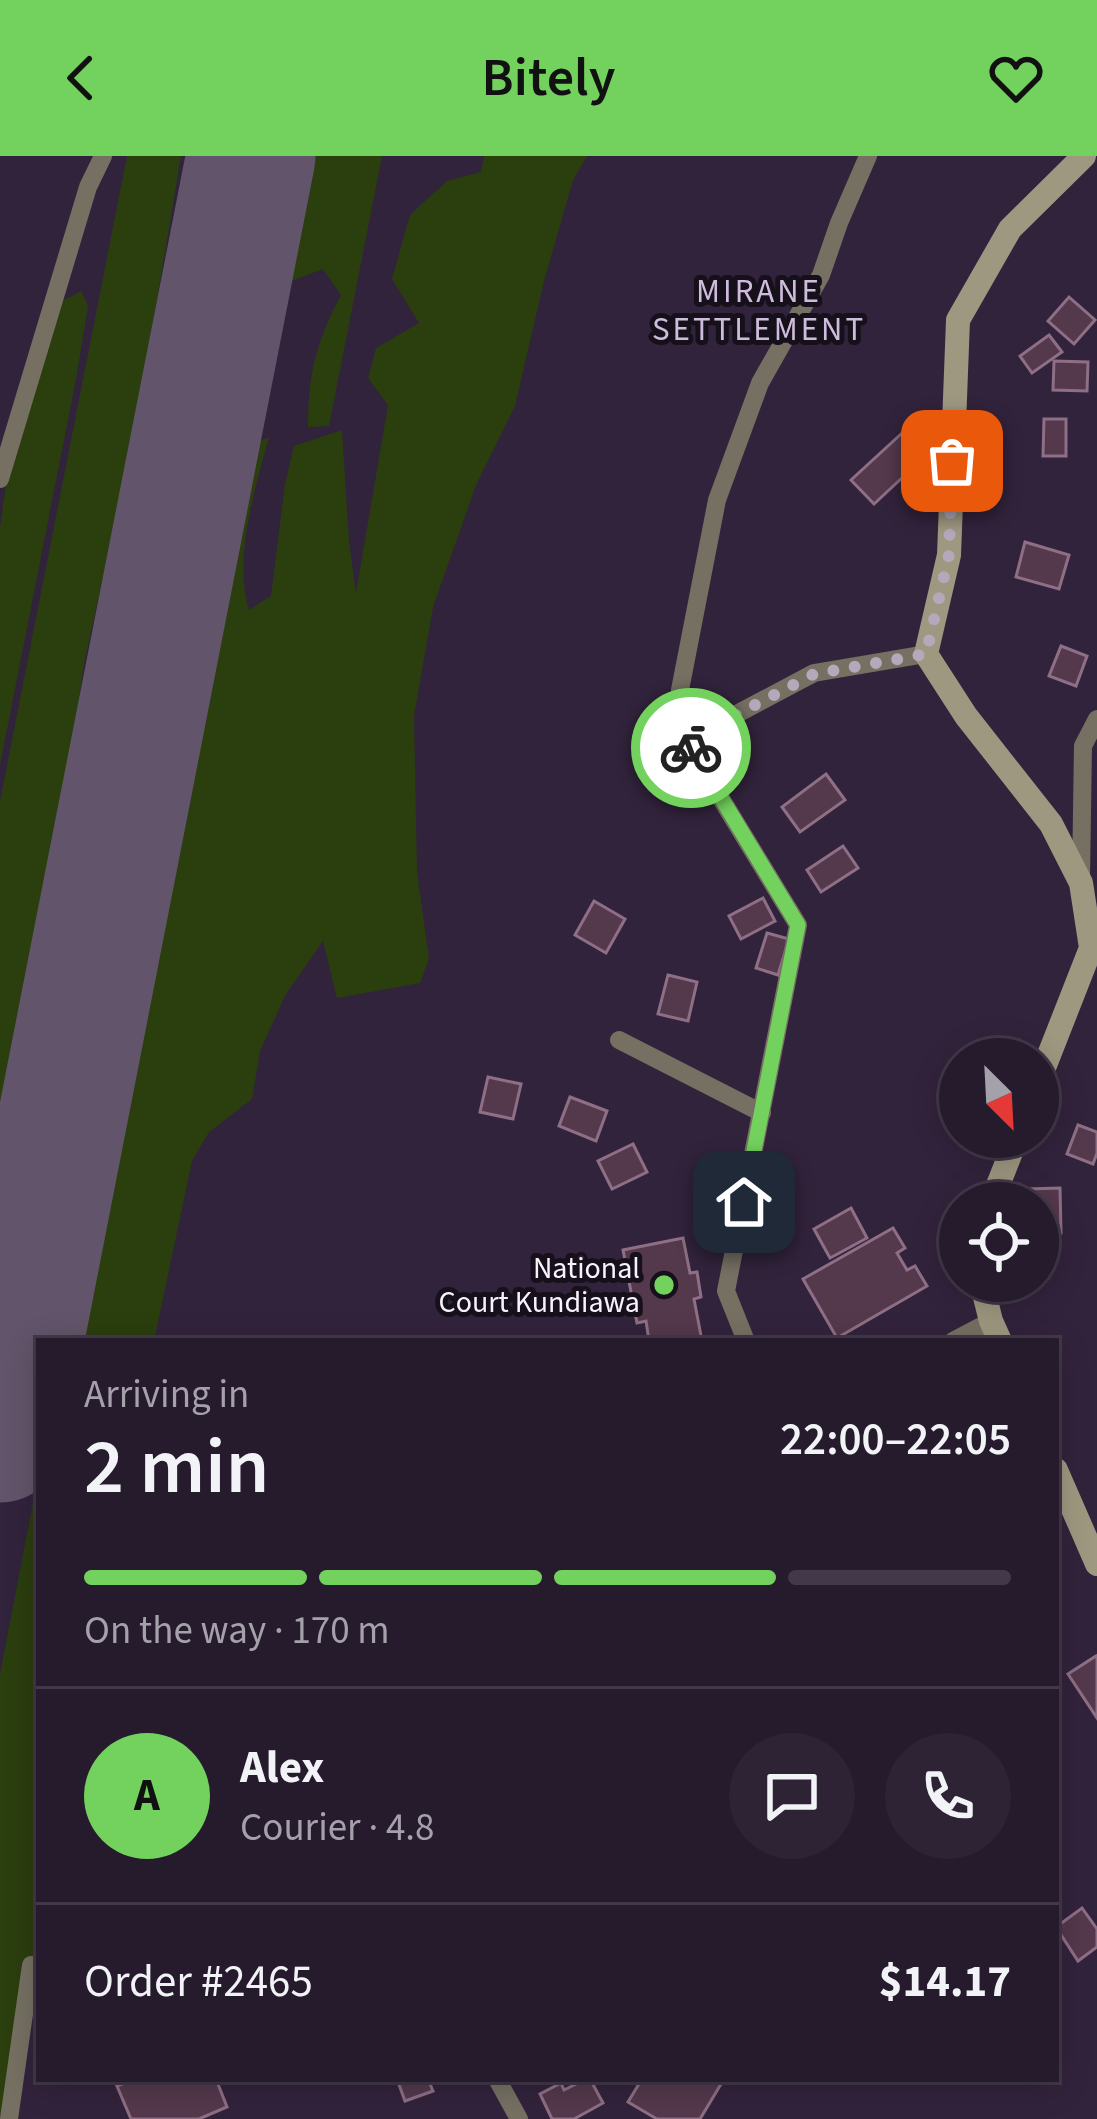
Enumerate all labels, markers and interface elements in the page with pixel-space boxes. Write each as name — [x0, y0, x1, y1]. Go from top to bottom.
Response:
text: Bitely — [482, 40, 615, 117]
icon: back — [48, 45, 114, 111]
icon: heart — [983, 45, 1049, 111]
district label: MIRANE SETTLEMENT — [652, 268, 866, 353]
pin — [901, 410, 1003, 512]
icon: bag — [919, 428, 985, 494]
courier — [631, 688, 751, 808]
icon: bike — [658, 715, 724, 781]
north arrow — [939, 1038, 1059, 1158]
map controls — [939, 1038, 1059, 1302]
pin — [693, 1151, 795, 1253]
icon: home — [711, 1169, 777, 1235]
button: locate — [939, 1182, 1059, 1302]
place label: National Court Kundiawa — [439, 1247, 640, 1324]
marker: National Court Kundiawa — [651, 1272, 677, 1298]
text: Arriving in — [84, 1367, 249, 1423]
text: 22:00–22:05 — [780, 1408, 1011, 1472]
text: 2 min — [84, 1412, 269, 1523]
text: On the way · 170 m — [84, 1603, 390, 1659]
button: chat — [729, 1733, 855, 1859]
button: phone — [885, 1733, 1011, 1859]
text: Alex — [240, 1736, 324, 1800]
text: A — [134, 1764, 160, 1828]
text: Courier · 4.8 — [240, 1800, 434, 1856]
text: Order #2465 — [84, 1950, 313, 2014]
text: $14.17 — [879, 1950, 1011, 2014]

